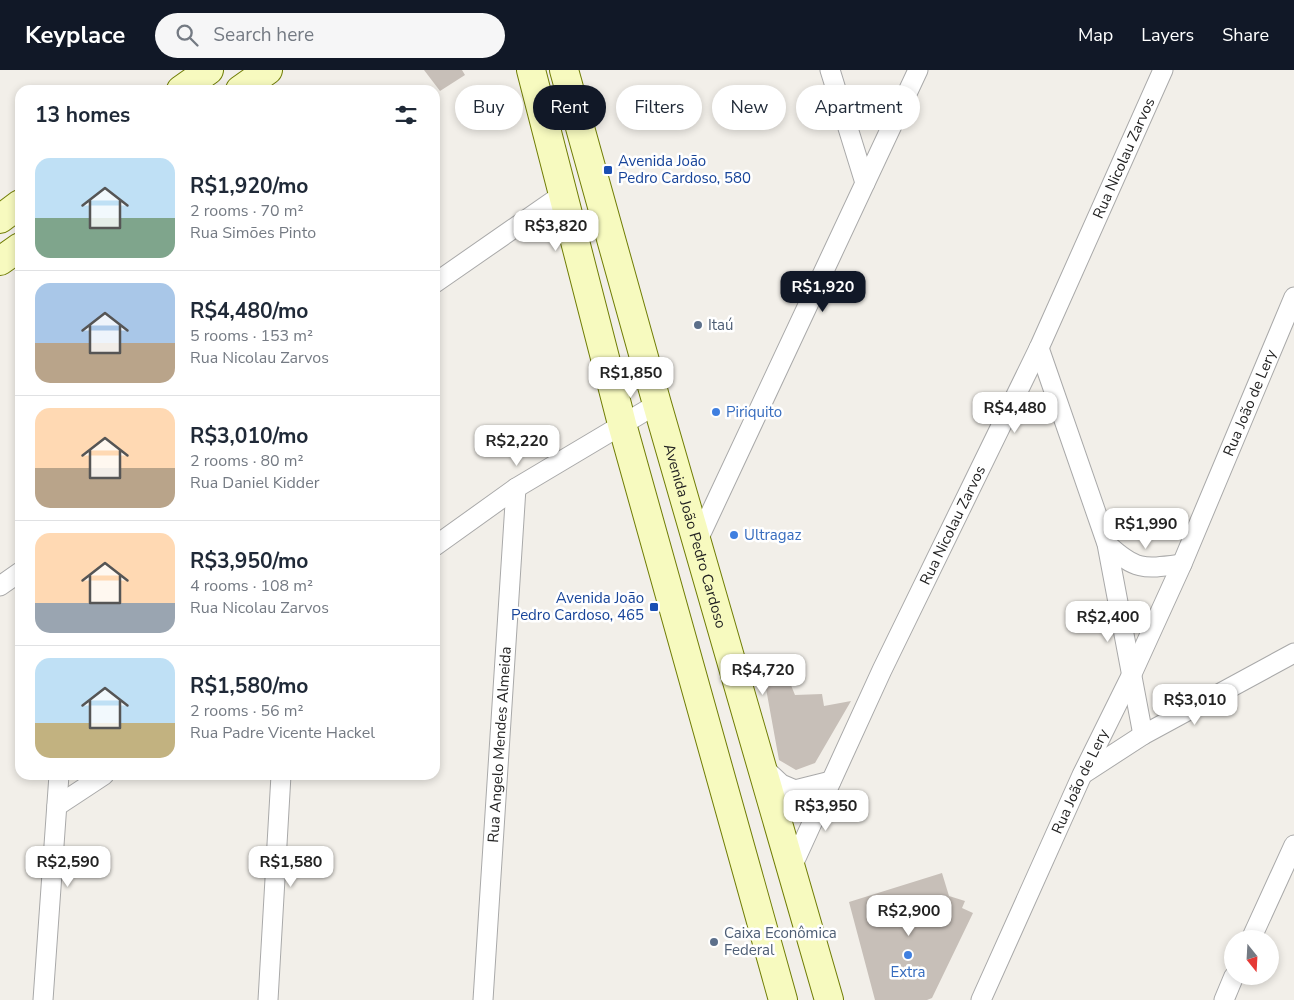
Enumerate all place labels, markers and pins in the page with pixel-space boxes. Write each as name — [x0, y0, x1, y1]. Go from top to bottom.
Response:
place label: Avenida João Pedro Cardoso, 580 — [618, 151, 751, 188]
marker: Avenida João Pedro Cardoso, 580 — [602, 164, 614, 176]
pin: R$3,820 — [510, 210, 602, 252]
pin: R$1,920 — [777, 270, 869, 313]
place label: Itaú — [708, 315, 733, 335]
marker: Itaú — [692, 319, 704, 331]
pin: R$1,850 — [585, 356, 677, 399]
pin: R$4,480 — [969, 392, 1061, 434]
place label: Piriquito — [726, 402, 782, 422]
marker: Piriquito — [710, 406, 722, 418]
pin: R$2,220 — [471, 424, 563, 467]
pin: R$1,990 — [1100, 508, 1192, 550]
place label: Ultragaz — [744, 525, 801, 545]
marker: Ultragaz — [728, 529, 740, 541]
place label: Avenida João Pedro Cardoso, 465 — [511, 588, 644, 625]
pin: R$2,400 — [1062, 600, 1154, 643]
marker: Avenida João Pedro Cardoso, 465 — [648, 601, 660, 613]
pin: R$4,720 — [717, 654, 809, 696]
pin: R$3,010 — [1149, 684, 1241, 726]
pin: R$3,950 — [780, 790, 872, 832]
pin: R$2,590 — [22, 846, 114, 888]
pin: R$1,580 — [245, 846, 337, 888]
pin: R$2,900 — [863, 894, 955, 937]
place label: Caixa Econômica Federal — [724, 923, 837, 960]
marker: Caixa Econômica Federal — [708, 936, 720, 948]
marker: Extra — [902, 949, 914, 961]
place label: Extra — [890, 962, 926, 982]

